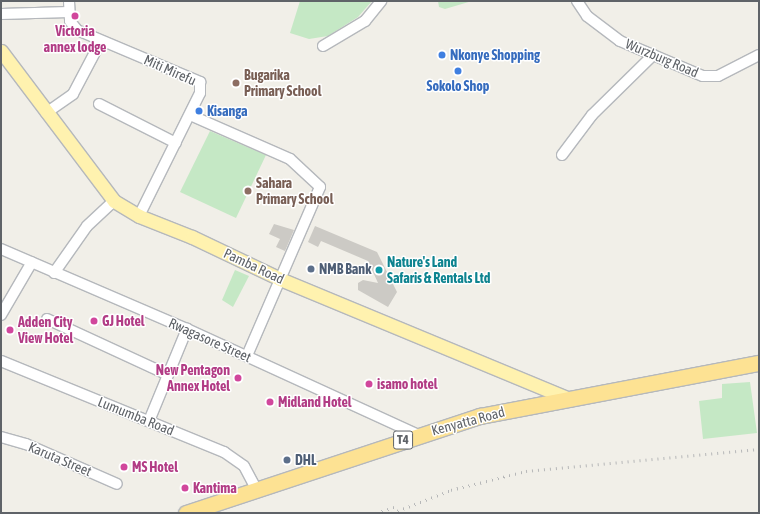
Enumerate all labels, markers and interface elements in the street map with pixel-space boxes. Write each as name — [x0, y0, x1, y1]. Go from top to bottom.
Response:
marker: Victoria annex lodge — [70, 11, 80, 21]
place label: Victoria annex lodge — [44, 23, 106, 56]
street label: Wurzburg Road — [623, 35, 701, 81]
place label: Nkonye Shopping — [450, 47, 540, 63]
marker: Nkonye Shopping — [437, 50, 447, 60]
street label: Miti Mirefu — [141, 51, 199, 89]
marker: Sokolo Shop — [453, 66, 463, 76]
place label: Bugarika Primary School — [244, 67, 321, 100]
marker: Bugarika Primary School — [231, 78, 241, 88]
place label: Sokolo Shop — [427, 78, 489, 94]
place label: Kisanga — [207, 103, 248, 119]
marker: Kisanga — [194, 106, 204, 116]
place label: Sahara Primary School — [256, 175, 333, 208]
marker: Sahara Primary School — [243, 186, 253, 196]
street label: Pamba Road — [221, 245, 287, 287]
place label: Nature's Land Safaris & Rentals Ltd — [387, 254, 490, 286]
place label: NMB Bank — [319, 261, 371, 277]
marker: NMB Bank — [306, 264, 316, 274]
marker: Nature's Land Safaris & Rentals Ltd — [374, 265, 384, 275]
place label: GJ Hotel — [102, 313, 144, 329]
place label: Adden City View Hotel — [18, 314, 73, 346]
street label: Rwagasore Street — [166, 314, 254, 366]
marker: GJ Hotel — [89, 316, 99, 326]
marker: Adden City View Hotel — [5, 325, 15, 335]
place label: New Pentagon Annex Hotel — [156, 362, 230, 394]
marker: New Pentagon Annex Hotel — [233, 373, 243, 383]
place label: isamo hotel — [377, 376, 438, 392]
marker: isamo hotel — [364, 379, 374, 389]
street label: Lumumba Road — [95, 393, 177, 439]
place label: Midland Hotel — [278, 394, 351, 410]
marker: Midland Hotel — [265, 397, 275, 407]
street label: Kenyatta Road — [430, 403, 506, 439]
road number: T4 — [393, 429, 413, 451]
street label: Karuta Street — [26, 438, 94, 480]
place label: DHL — [295, 452, 316, 468]
marker: DHL — [282, 455, 292, 465]
place label: MS Hotel — [132, 459, 178, 475]
marker: MS Hotel — [119, 462, 129, 472]
place label: Kantima — [193, 480, 237, 496]
marker: Kantima — [180, 483, 190, 493]

